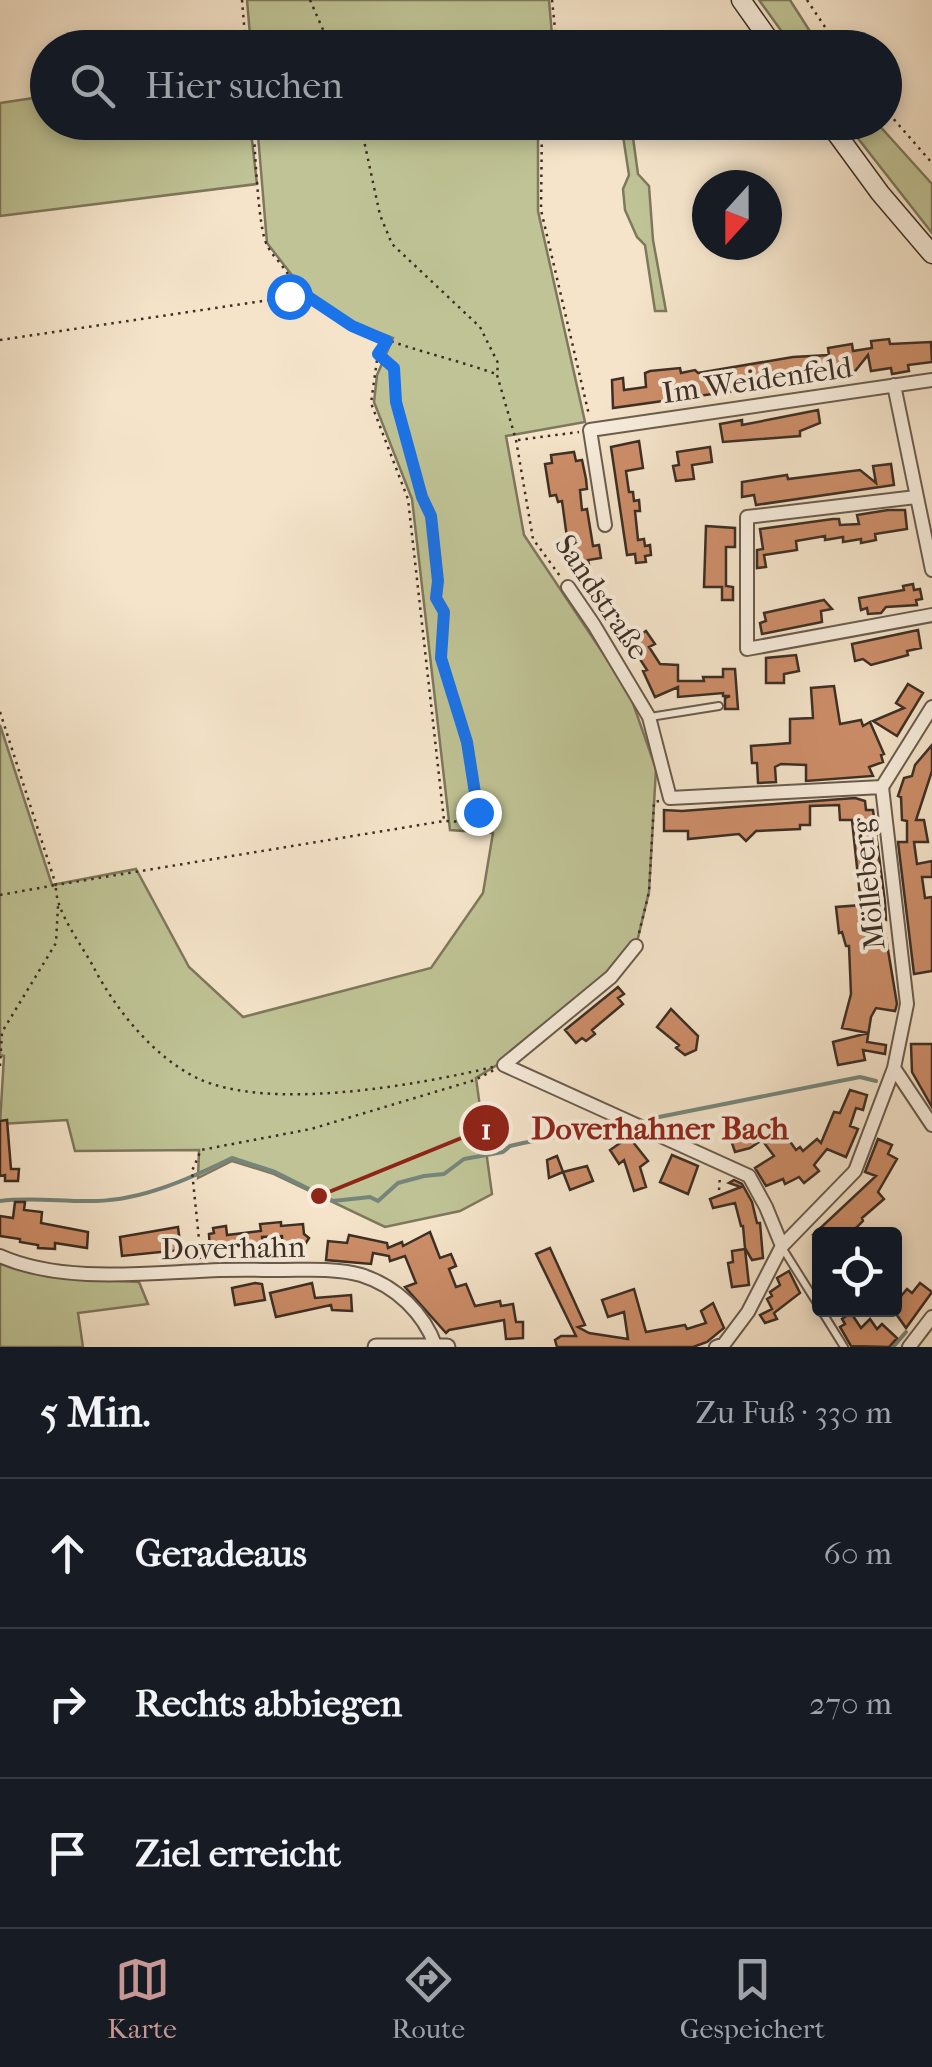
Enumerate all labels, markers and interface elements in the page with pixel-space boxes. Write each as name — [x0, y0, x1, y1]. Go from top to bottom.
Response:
search box — [30, 30, 902, 140]
icon: search — [65, 58, 120, 113]
text: Hier suchen — [145, 63, 343, 108]
north arrow — [692, 170, 782, 260]
route start — [267, 274, 313, 320]
street label: Im Weidenfeld — [660, 350, 855, 411]
street label: Sandstraße — [547, 528, 656, 666]
route end — [456, 790, 502, 836]
street label: Mölleberg — [844, 815, 893, 952]
callout: Doverhahner Bach — [461, 1097, 809, 1159]
text: Doverhahner Bach — [531, 1110, 790, 1147]
text: 1 — [481, 1112, 491, 1147]
map controls — [812, 1227, 902, 1317]
button: locate — [812, 1227, 902, 1317]
street label: Doverhahn — [161, 1230, 306, 1267]
text: 5 Min. — [40, 1388, 150, 1437]
text: Zu Fuß · 330 m — [695, 1394, 892, 1431]
icon: ahead — [40, 1526, 95, 1581]
text: Geradeaus — [135, 1531, 307, 1576]
text: 60 m — [824, 1535, 892, 1572]
icon: right — [40, 1676, 95, 1731]
text: Rechts abbiegen — [135, 1681, 402, 1726]
text: 270 m — [809, 1685, 892, 1722]
icon: arrive — [40, 1826, 95, 1881]
text: Ziel erreicht — [135, 1831, 341, 1876]
tab: Karte — [107, 1952, 177, 2045]
tab: Route — [392, 1952, 465, 2045]
tab: Gespeichert — [680, 1952, 825, 2045]

